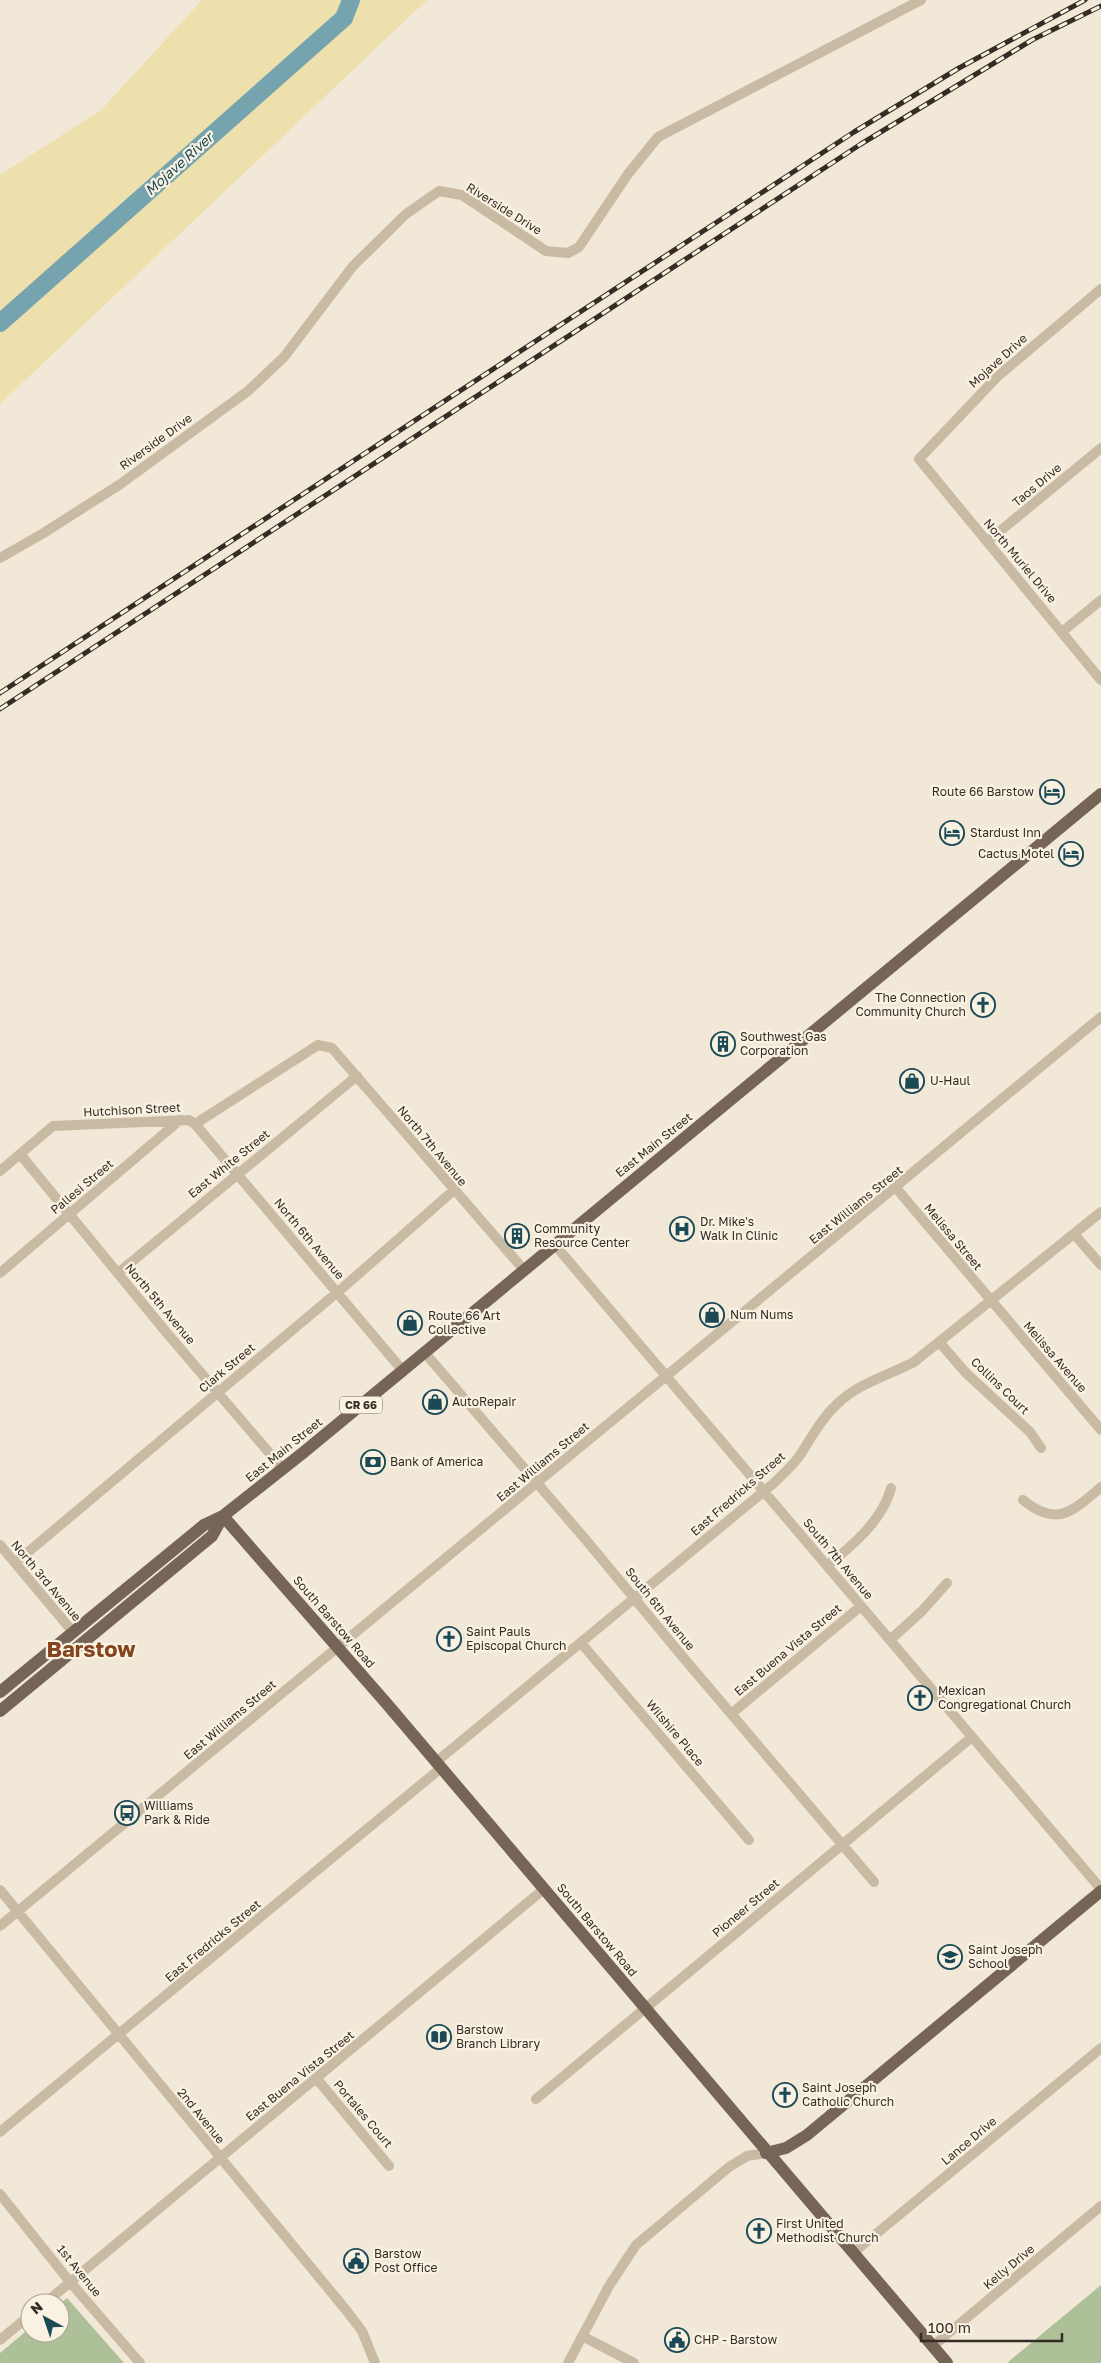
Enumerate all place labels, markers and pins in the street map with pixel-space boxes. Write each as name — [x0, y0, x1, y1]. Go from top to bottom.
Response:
hotel icon: Route 66 Barstow — [1039, 779, 1065, 805]
place label: Route 66 Barstow — [932, 784, 1034, 799]
hotel icon: Stardust Inn — [939, 820, 965, 846]
place label: Stardust Inn — [970, 825, 1041, 840]
hotel icon: Cactus Motel — [1058, 841, 1084, 867]
place label: Cactus Motel — [978, 846, 1054, 861]
place label: The Connection Community Church — [856, 990, 966, 1019]
church icon: The Connection Community Church — [970, 992, 996, 1018]
place label: Southwest Gas Corporation — [740, 1029, 827, 1058]
building icon: Southwest Gas Corporation — [710, 1031, 736, 1057]
shop icon: U-Haul — [899, 1068, 925, 1094]
place label: U-Haul — [930, 1073, 970, 1088]
place label: Dr. Mike's Walk In Clinic — [700, 1214, 778, 1243]
hospital icon: Dr. Mike's Walk In Clinic — [669, 1216, 695, 1242]
place label: Community Resource Center — [534, 1221, 630, 1250]
building icon: Community Resource Center — [504, 1223, 530, 1249]
shop icon: Num Nums — [699, 1302, 725, 1328]
place label: Num Nums — [730, 1307, 793, 1322]
place label: Route 66 Art Collective — [428, 1308, 501, 1337]
shop icon: Route 66 Art Collective — [397, 1310, 423, 1336]
shop icon: AutoRepair — [422, 1389, 448, 1415]
place label: AutoRepair — [452, 1394, 516, 1409]
bank icon: Bank of America — [360, 1449, 386, 1475]
place label: Bank of America — [390, 1454, 483, 1469]
place label: Saint Pauls Episcopal Church — [466, 1624, 566, 1653]
church icon: Saint Pauls Episcopal Church — [436, 1626, 462, 1652]
place label: Mexican Congregational Church — [938, 1683, 1071, 1712]
church icon: Mexican Congregational Church — [907, 1685, 933, 1711]
place label: Williams Park & Ride — [144, 1798, 210, 1827]
bus stop icon: Williams Park & Ride — [114, 1800, 140, 1826]
place label: Saint Joseph School — [968, 1942, 1043, 1971]
school or university icon: Saint Joseph School — [937, 1944, 963, 1970]
place label: Barstow Branch Library — [456, 2022, 540, 2051]
library icon: Barstow Branch Library — [426, 2024, 452, 2050]
place label: Saint Joseph Catholic Church — [802, 2080, 894, 2109]
church icon: Saint Joseph Catholic Church — [772, 2082, 798, 2108]
place label: First United Methodist Church — [776, 2216, 879, 2245]
church icon: First United Methodist Church — [746, 2218, 772, 2244]
place label: Barstow Post Office — [374, 2246, 438, 2275]
public building icon: Barstow Post Office — [343, 2248, 369, 2274]
public building icon: CHP - Barstow — [664, 2327, 690, 2353]
place label: CHP - Barstow — [694, 2332, 777, 2347]

